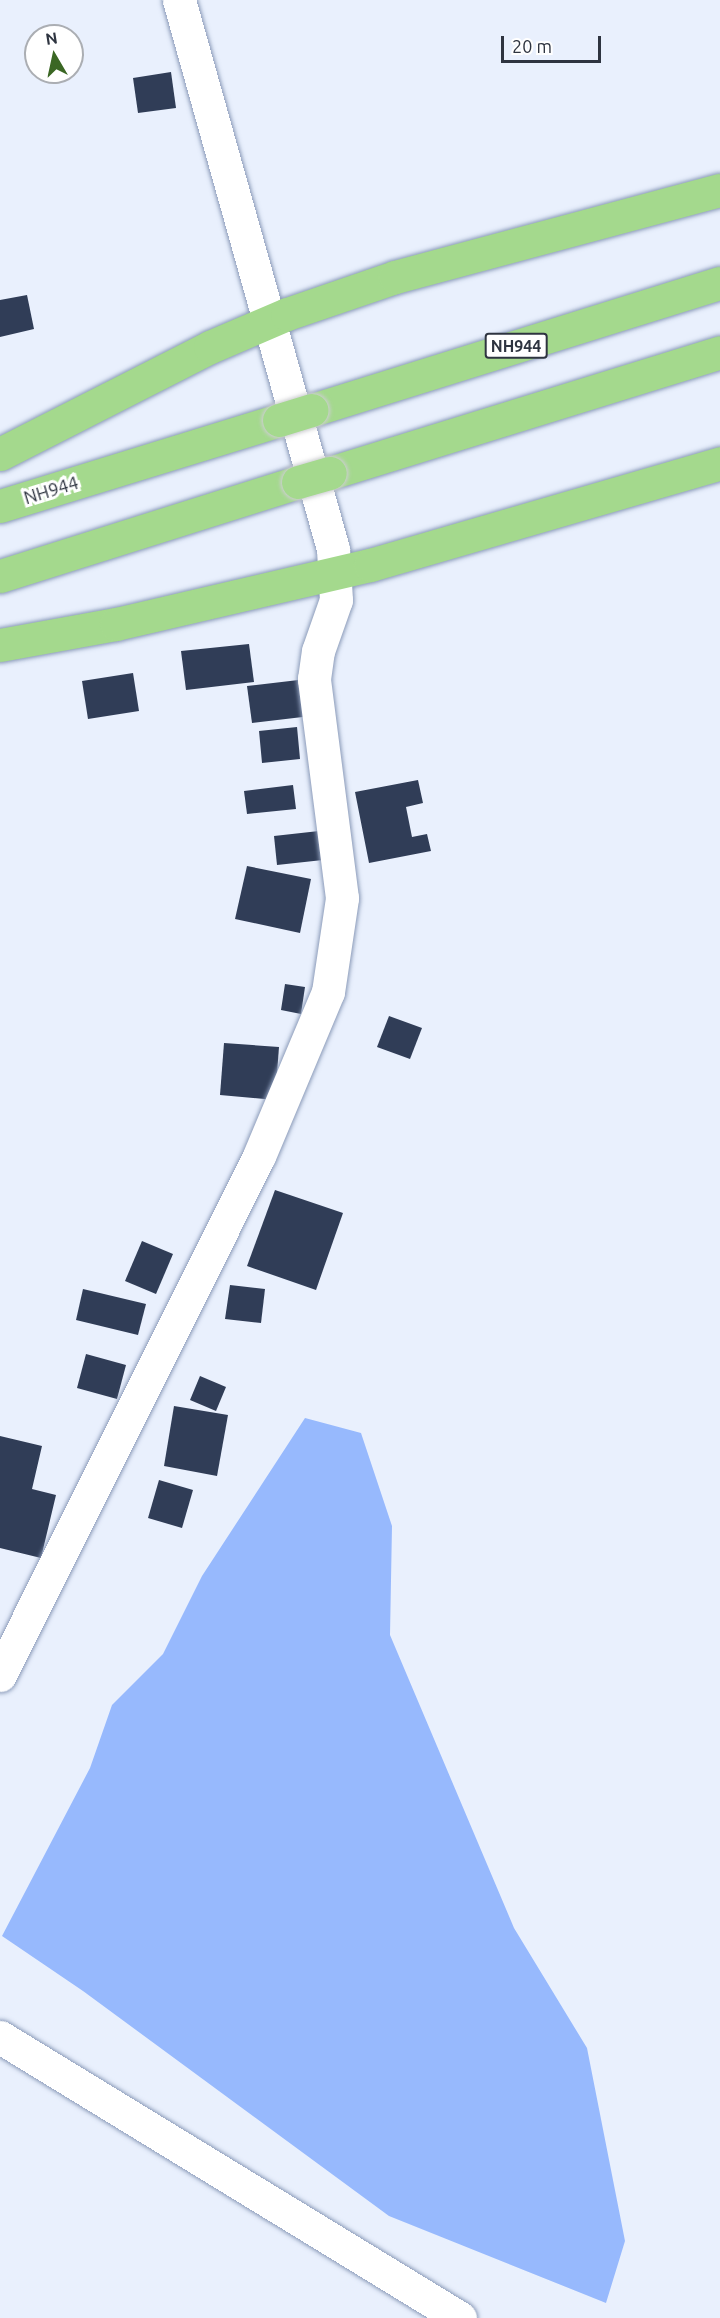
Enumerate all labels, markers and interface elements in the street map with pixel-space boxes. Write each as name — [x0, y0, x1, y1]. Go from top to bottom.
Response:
north arrow — [24, 24, 84, 84]
scale bar — [504, 24, 604, 62]
text: N — [44, 28, 59, 48]
text: 20 m — [512, 36, 552, 56]
road number: NH944 — [484, 333, 548, 359]
street label: NH944 — [21, 472, 81, 508]

